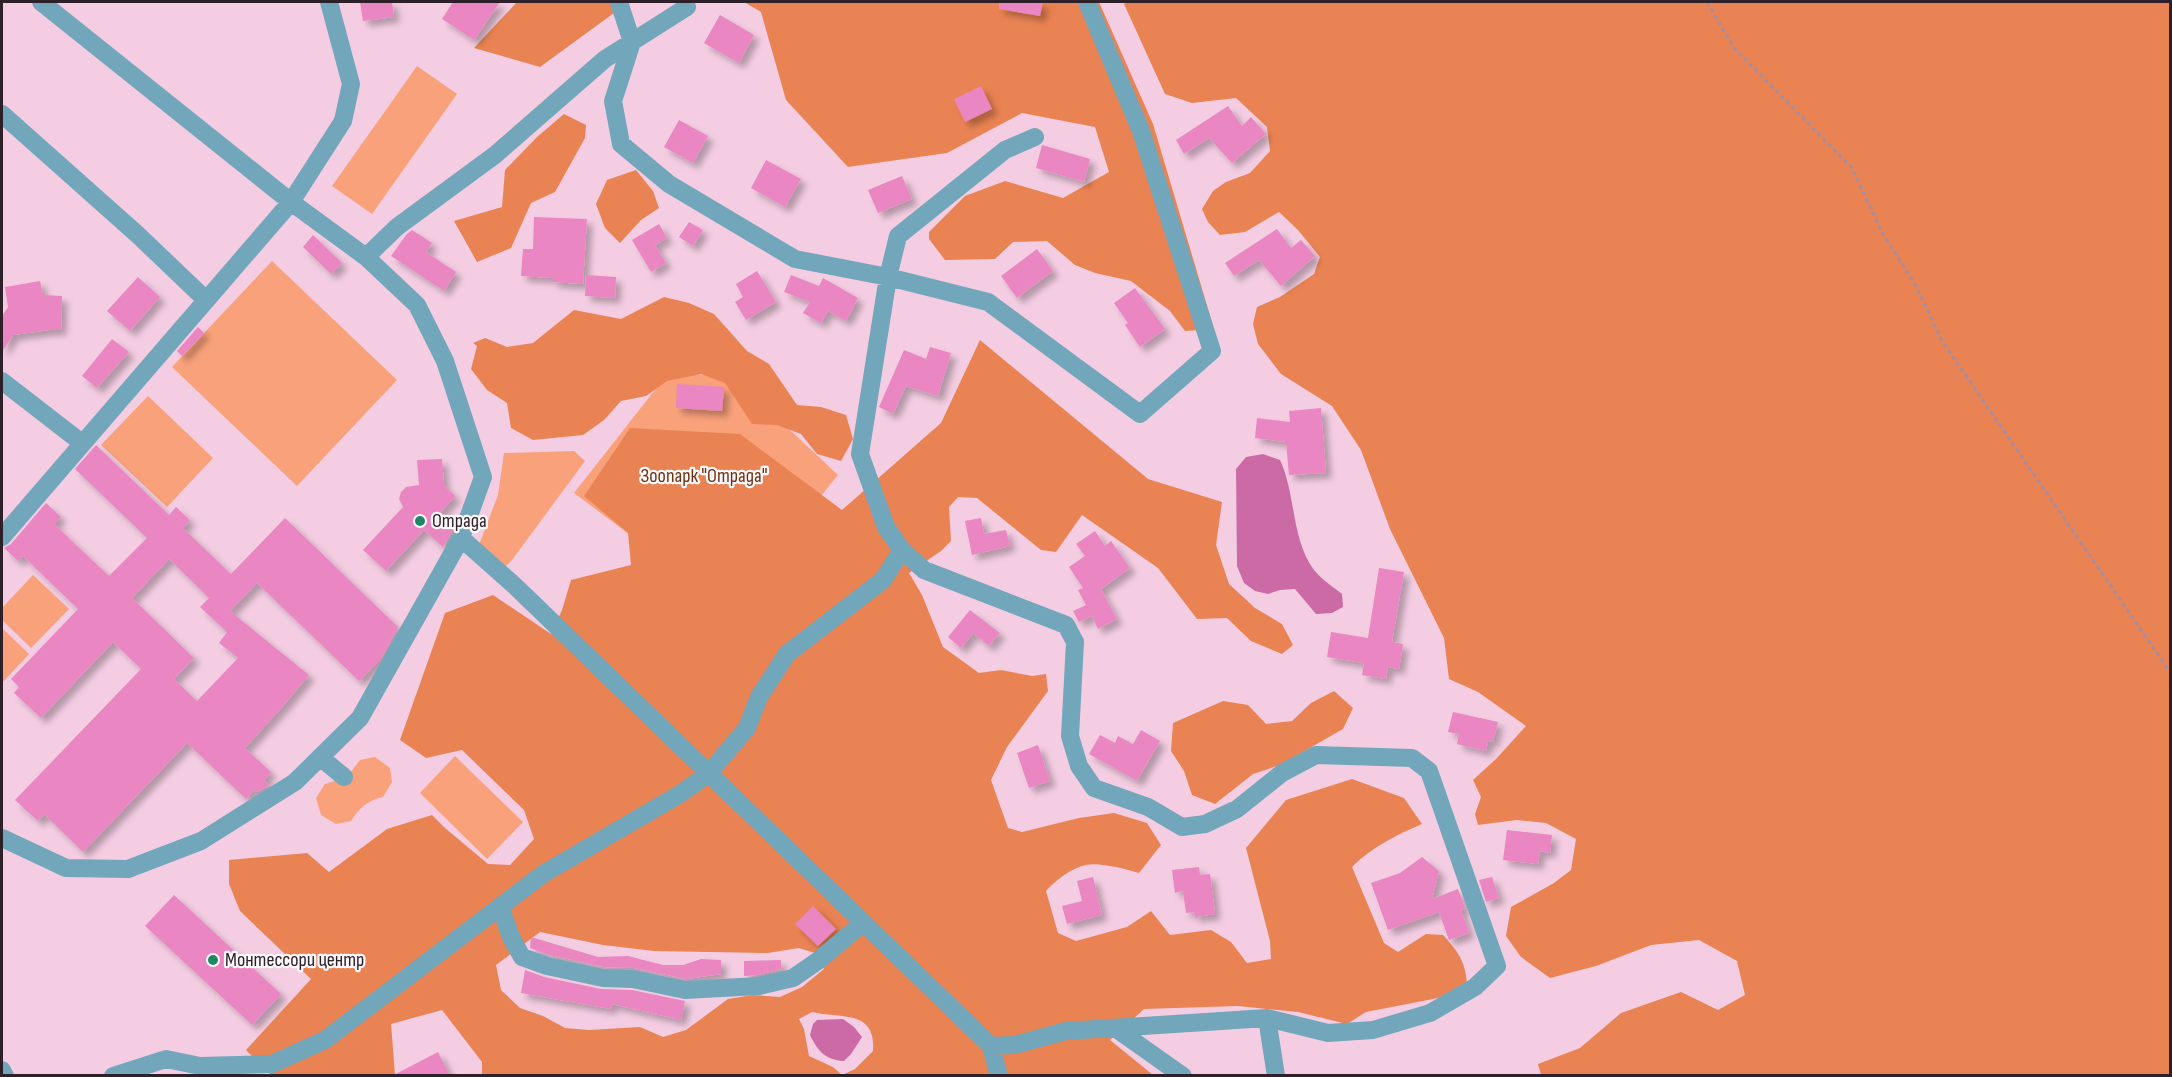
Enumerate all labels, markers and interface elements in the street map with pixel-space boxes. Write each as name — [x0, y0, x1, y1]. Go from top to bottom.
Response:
park label: Зоопарк "Отрада" — [641, 464, 768, 488]
place label: Отрада — [432, 509, 487, 533]
marker: Отрада — [413, 514, 427, 528]
place label: Монтессори центр — [225, 948, 364, 972]
marker: Монтессори центр — [206, 953, 220, 967]

